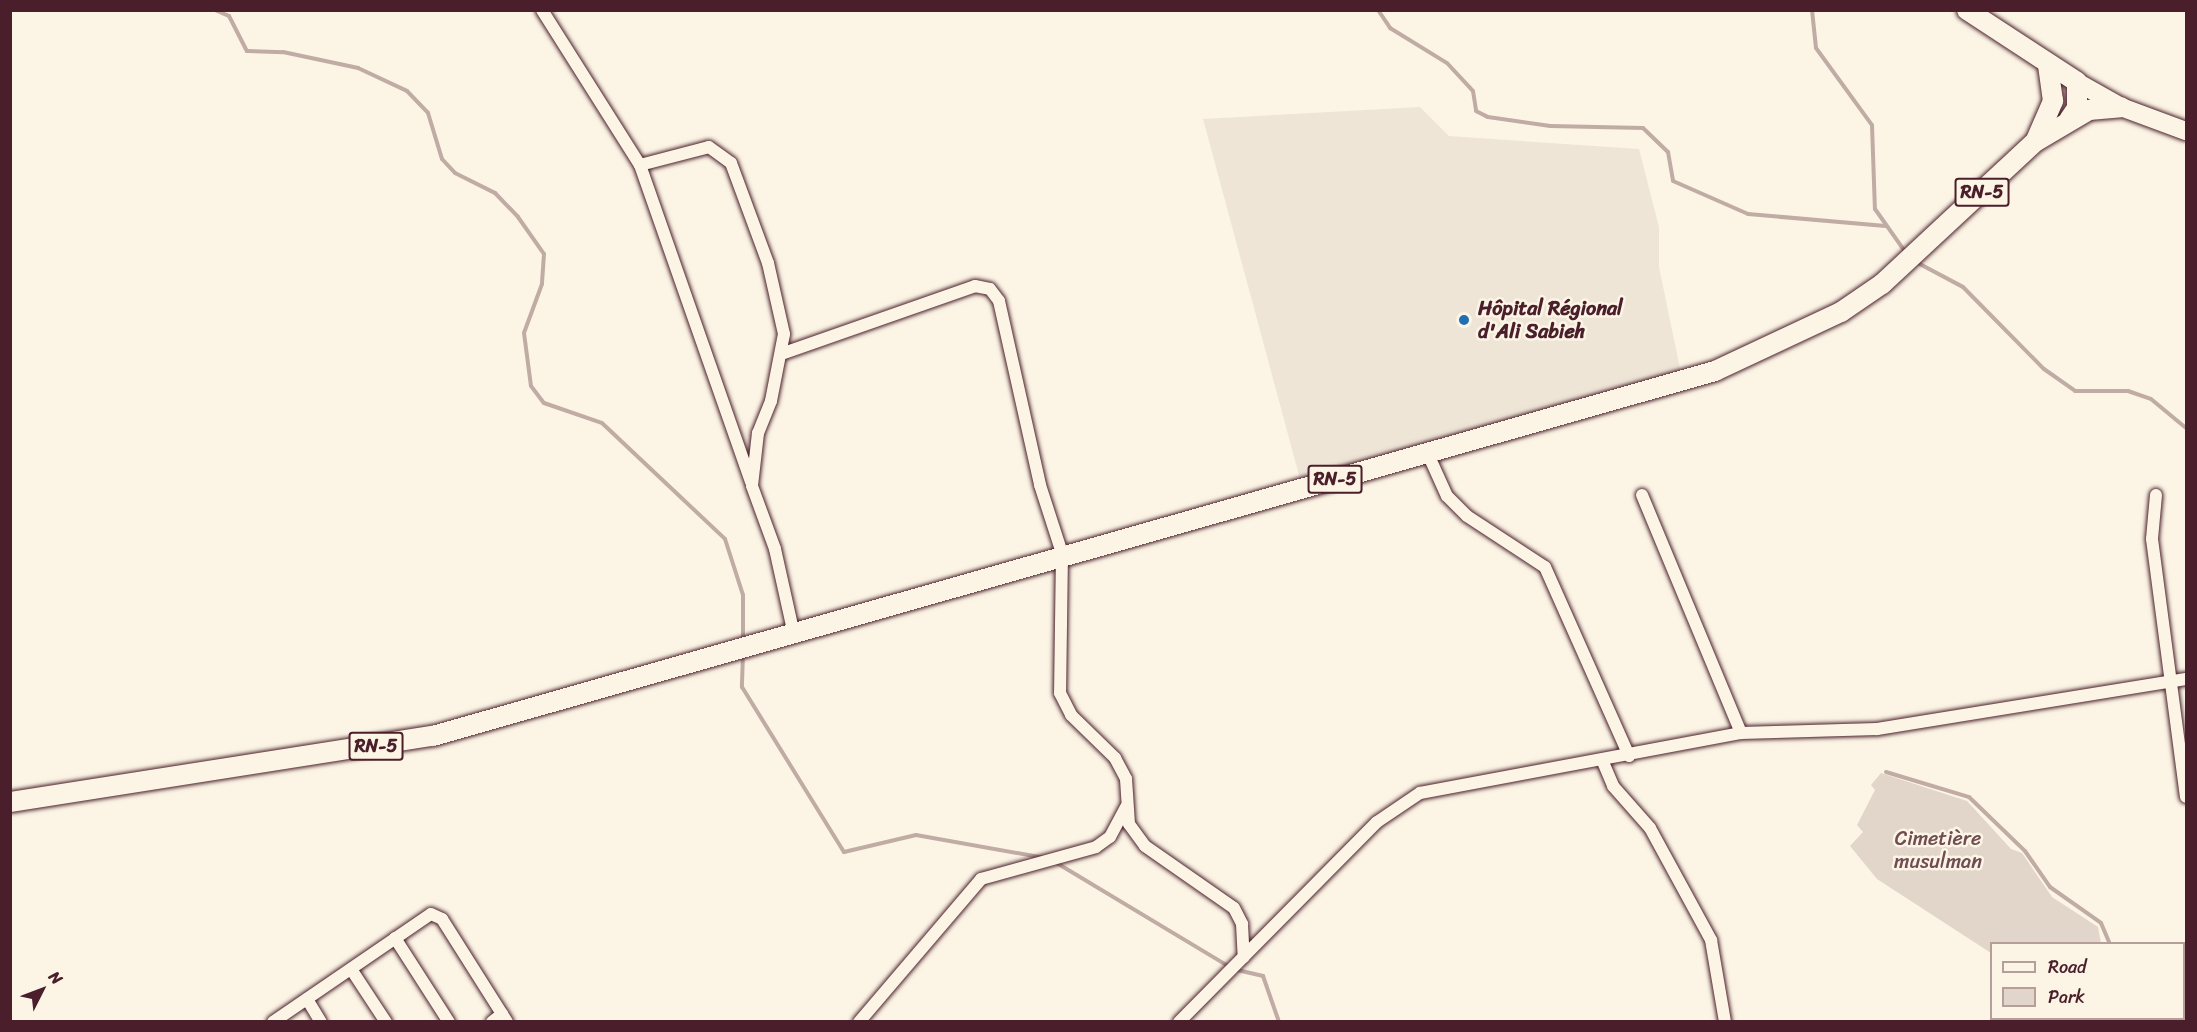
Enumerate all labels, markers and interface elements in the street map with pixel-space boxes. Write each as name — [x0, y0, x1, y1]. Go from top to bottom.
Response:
road number: RN-5 — [1954, 177, 2010, 207]
place label: Hôpital Régional d'Ali Sabieh — [1478, 296, 1623, 343]
marker: Hôpital Régional d'Ali Sabieh — [1455, 311, 1473, 329]
road number: RN-5 — [1306, 464, 1364, 494]
road number: RN-5 — [348, 731, 404, 761]
park label: Cimetière musulman — [1894, 826, 1982, 873]
legend — [1990, 942, 2185, 1020]
text: Road — [2048, 951, 2087, 983]
north arrow — [12, 960, 72, 1020]
text: N — [41, 964, 70, 991]
text: Park — [2048, 981, 2085, 1013]

